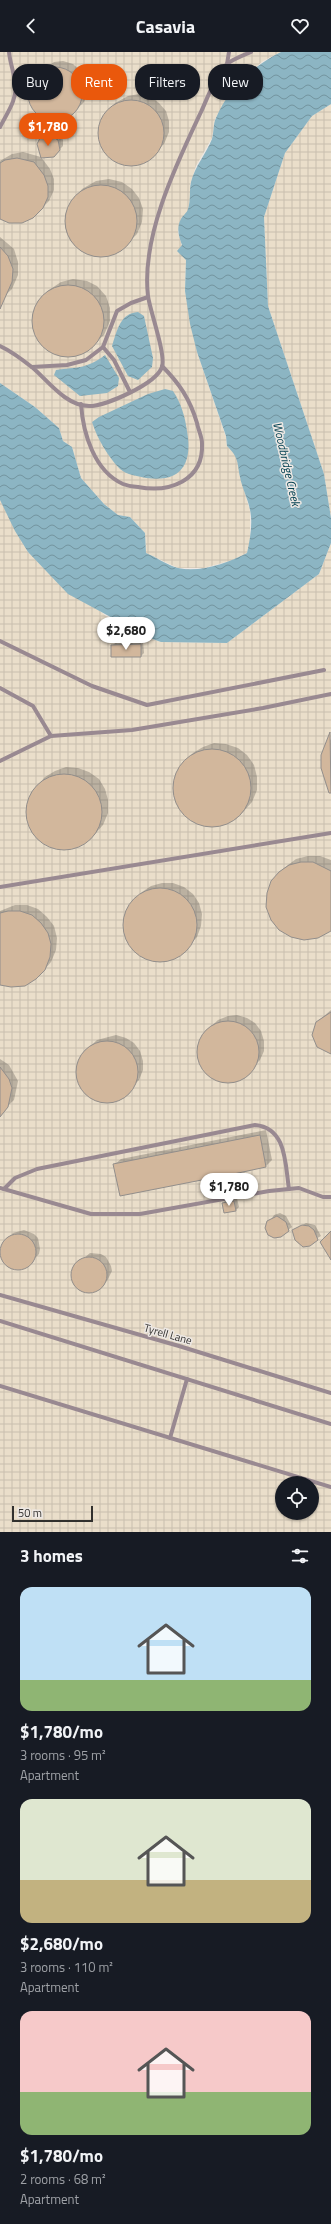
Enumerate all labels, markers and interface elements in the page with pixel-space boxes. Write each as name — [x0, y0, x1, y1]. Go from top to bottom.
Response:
text: Casavia — [136, 13, 195, 40]
icon: back — [20, 15, 42, 37]
icon: heart — [289, 15, 311, 37]
chip: Buy — [12, 64, 63, 100]
chip: Rent — [71, 64, 127, 100]
chip: Filters — [135, 64, 200, 100]
chip: New — [208, 64, 263, 100]
pin: $1,780 — [15, 113, 81, 147]
text: $1,780 — [28, 116, 68, 136]
water label: Woodbridge Creek — [268, 420, 306, 509]
pin: $2,680 — [93, 617, 159, 651]
text: $2,680 — [106, 620, 146, 640]
pin: $1,780 — [196, 1173, 262, 1207]
text: $1,780 — [209, 1176, 249, 1196]
street label: Tyrell Lane — [142, 1320, 194, 1349]
map controls — [275, 1476, 319, 1520]
button: locate — [275, 1476, 319, 1520]
scale bar — [12, 1504, 93, 1523]
text: 50 m — [18, 1505, 42, 1521]
text: 3 homes — [20, 1543, 83, 1569]
icon: filters — [289, 1545, 311, 1567]
icon: home — [130, 1613, 202, 1685]
text: $1,780/mo — [20, 1719, 103, 1745]
text: 3 rooms · 95 m² — [20, 1745, 106, 1765]
text: Apartment — [20, 1765, 79, 1785]
icon: home — [130, 1825, 202, 1897]
text: $2,680/mo — [20, 1931, 103, 1957]
text: 3 rooms · 110 m² — [20, 1957, 113, 1977]
text: Apartment — [20, 1977, 79, 1997]
icon: home — [130, 2037, 202, 2109]
text: $1,780/mo — [20, 2143, 103, 2169]
text: 2 rooms · 68 m² — [20, 2169, 106, 2189]
text: Apartment — [20, 2189, 79, 2209]

